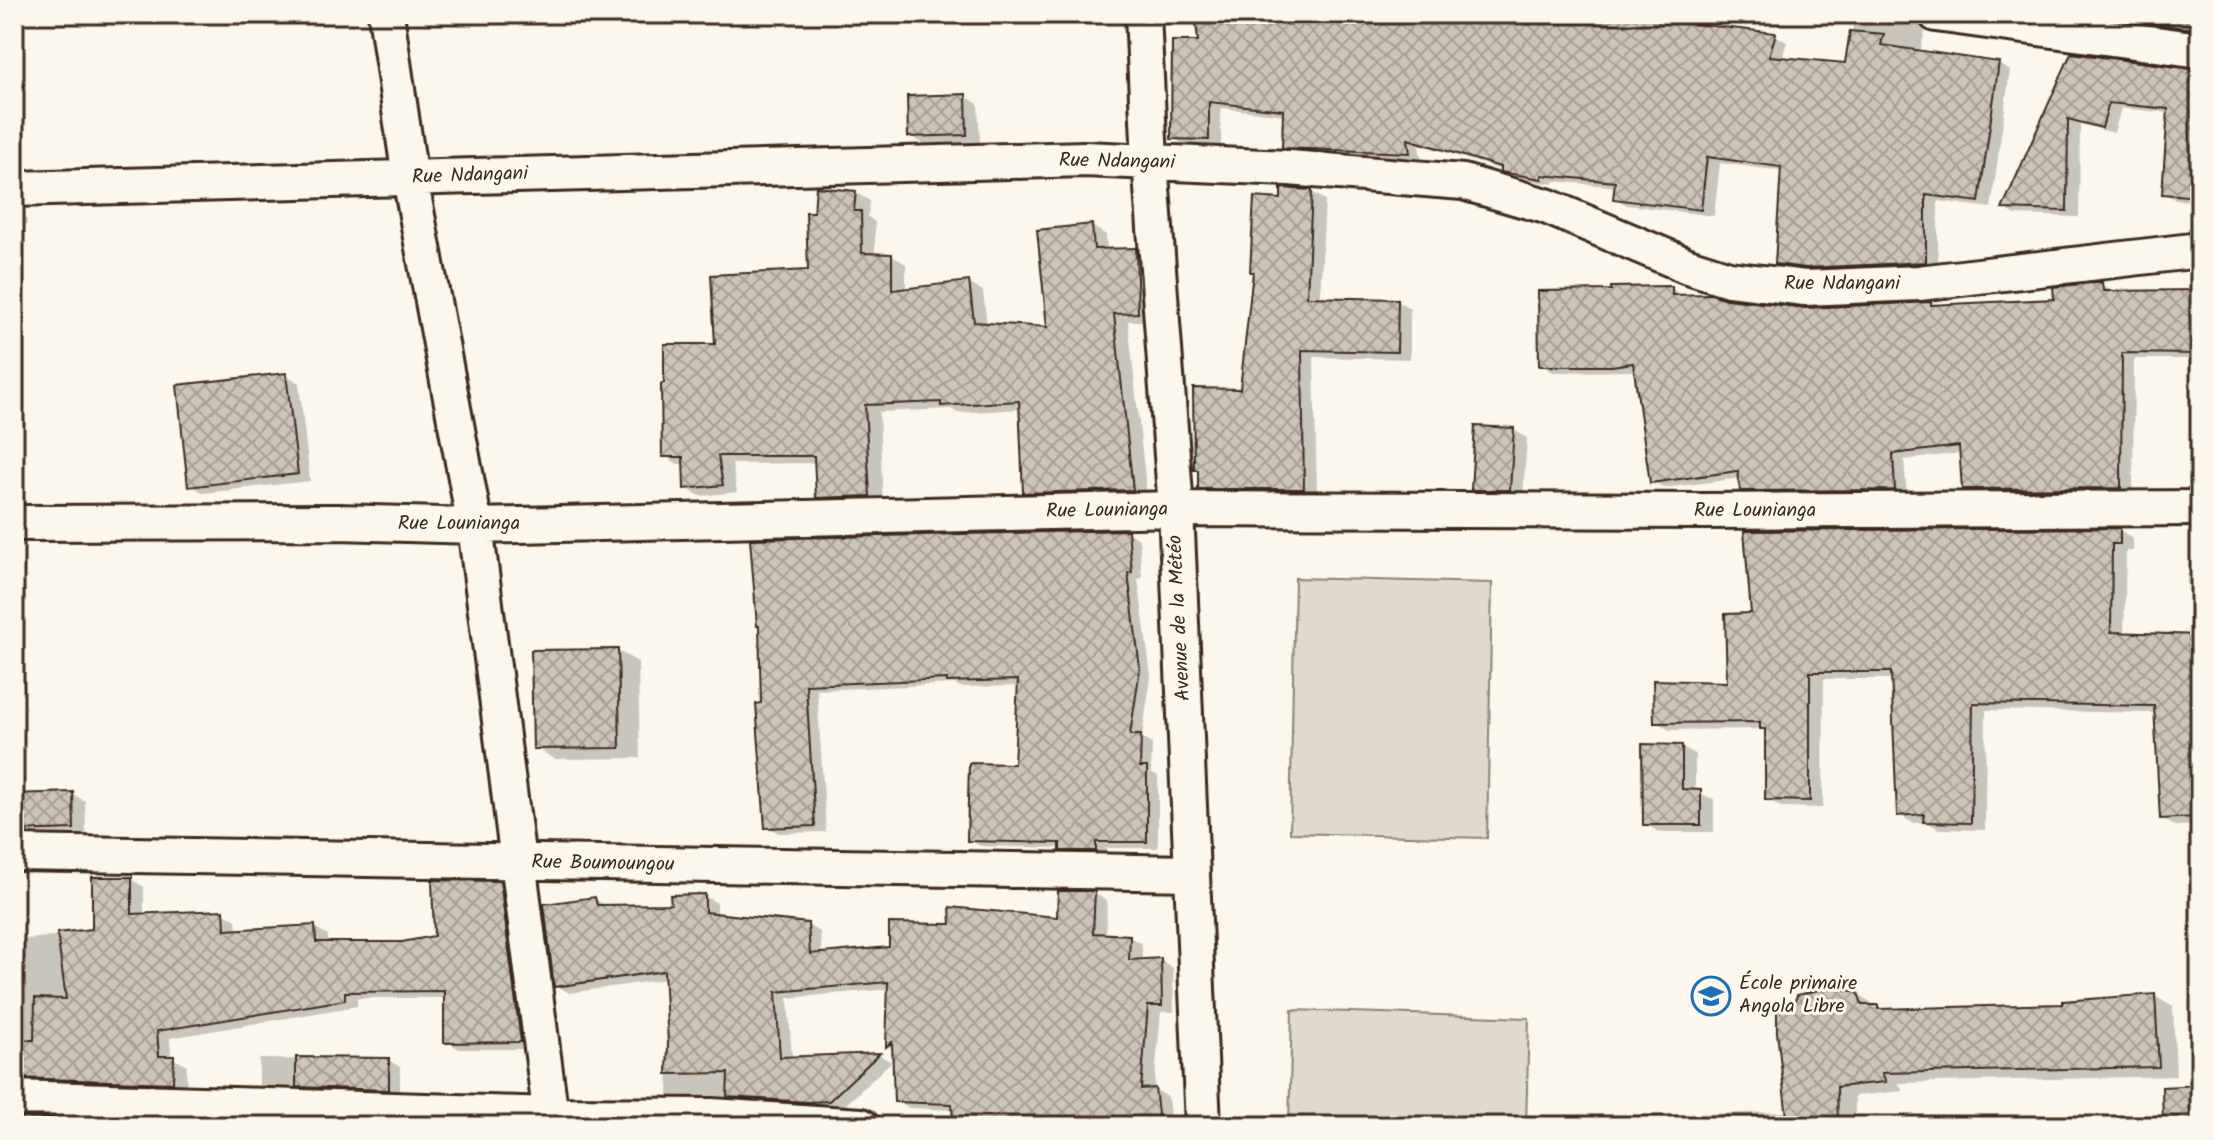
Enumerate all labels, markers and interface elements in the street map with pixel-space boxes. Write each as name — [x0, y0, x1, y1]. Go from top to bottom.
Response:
street label: Rue Ndangani — [1059, 145, 1177, 179]
street label: Rue Ndangani — [411, 158, 530, 194]
street label: Rue Ndangani — [1784, 268, 1901, 300]
street label: Rue Lounianga — [1046, 494, 1168, 528]
street label: Rue Lounianga — [1694, 495, 1816, 527]
street label: Rue Lounianga — [398, 508, 520, 540]
street label: Avenue de la Météo — [1160, 534, 1200, 702]
street label: Rue Boumoungou — [531, 847, 675, 881]
place label: École primaire Angola Libre — [1739, 968, 1857, 1023]
school or university icon: École primaire Angola Libre — [1690, 975, 1732, 1017]

